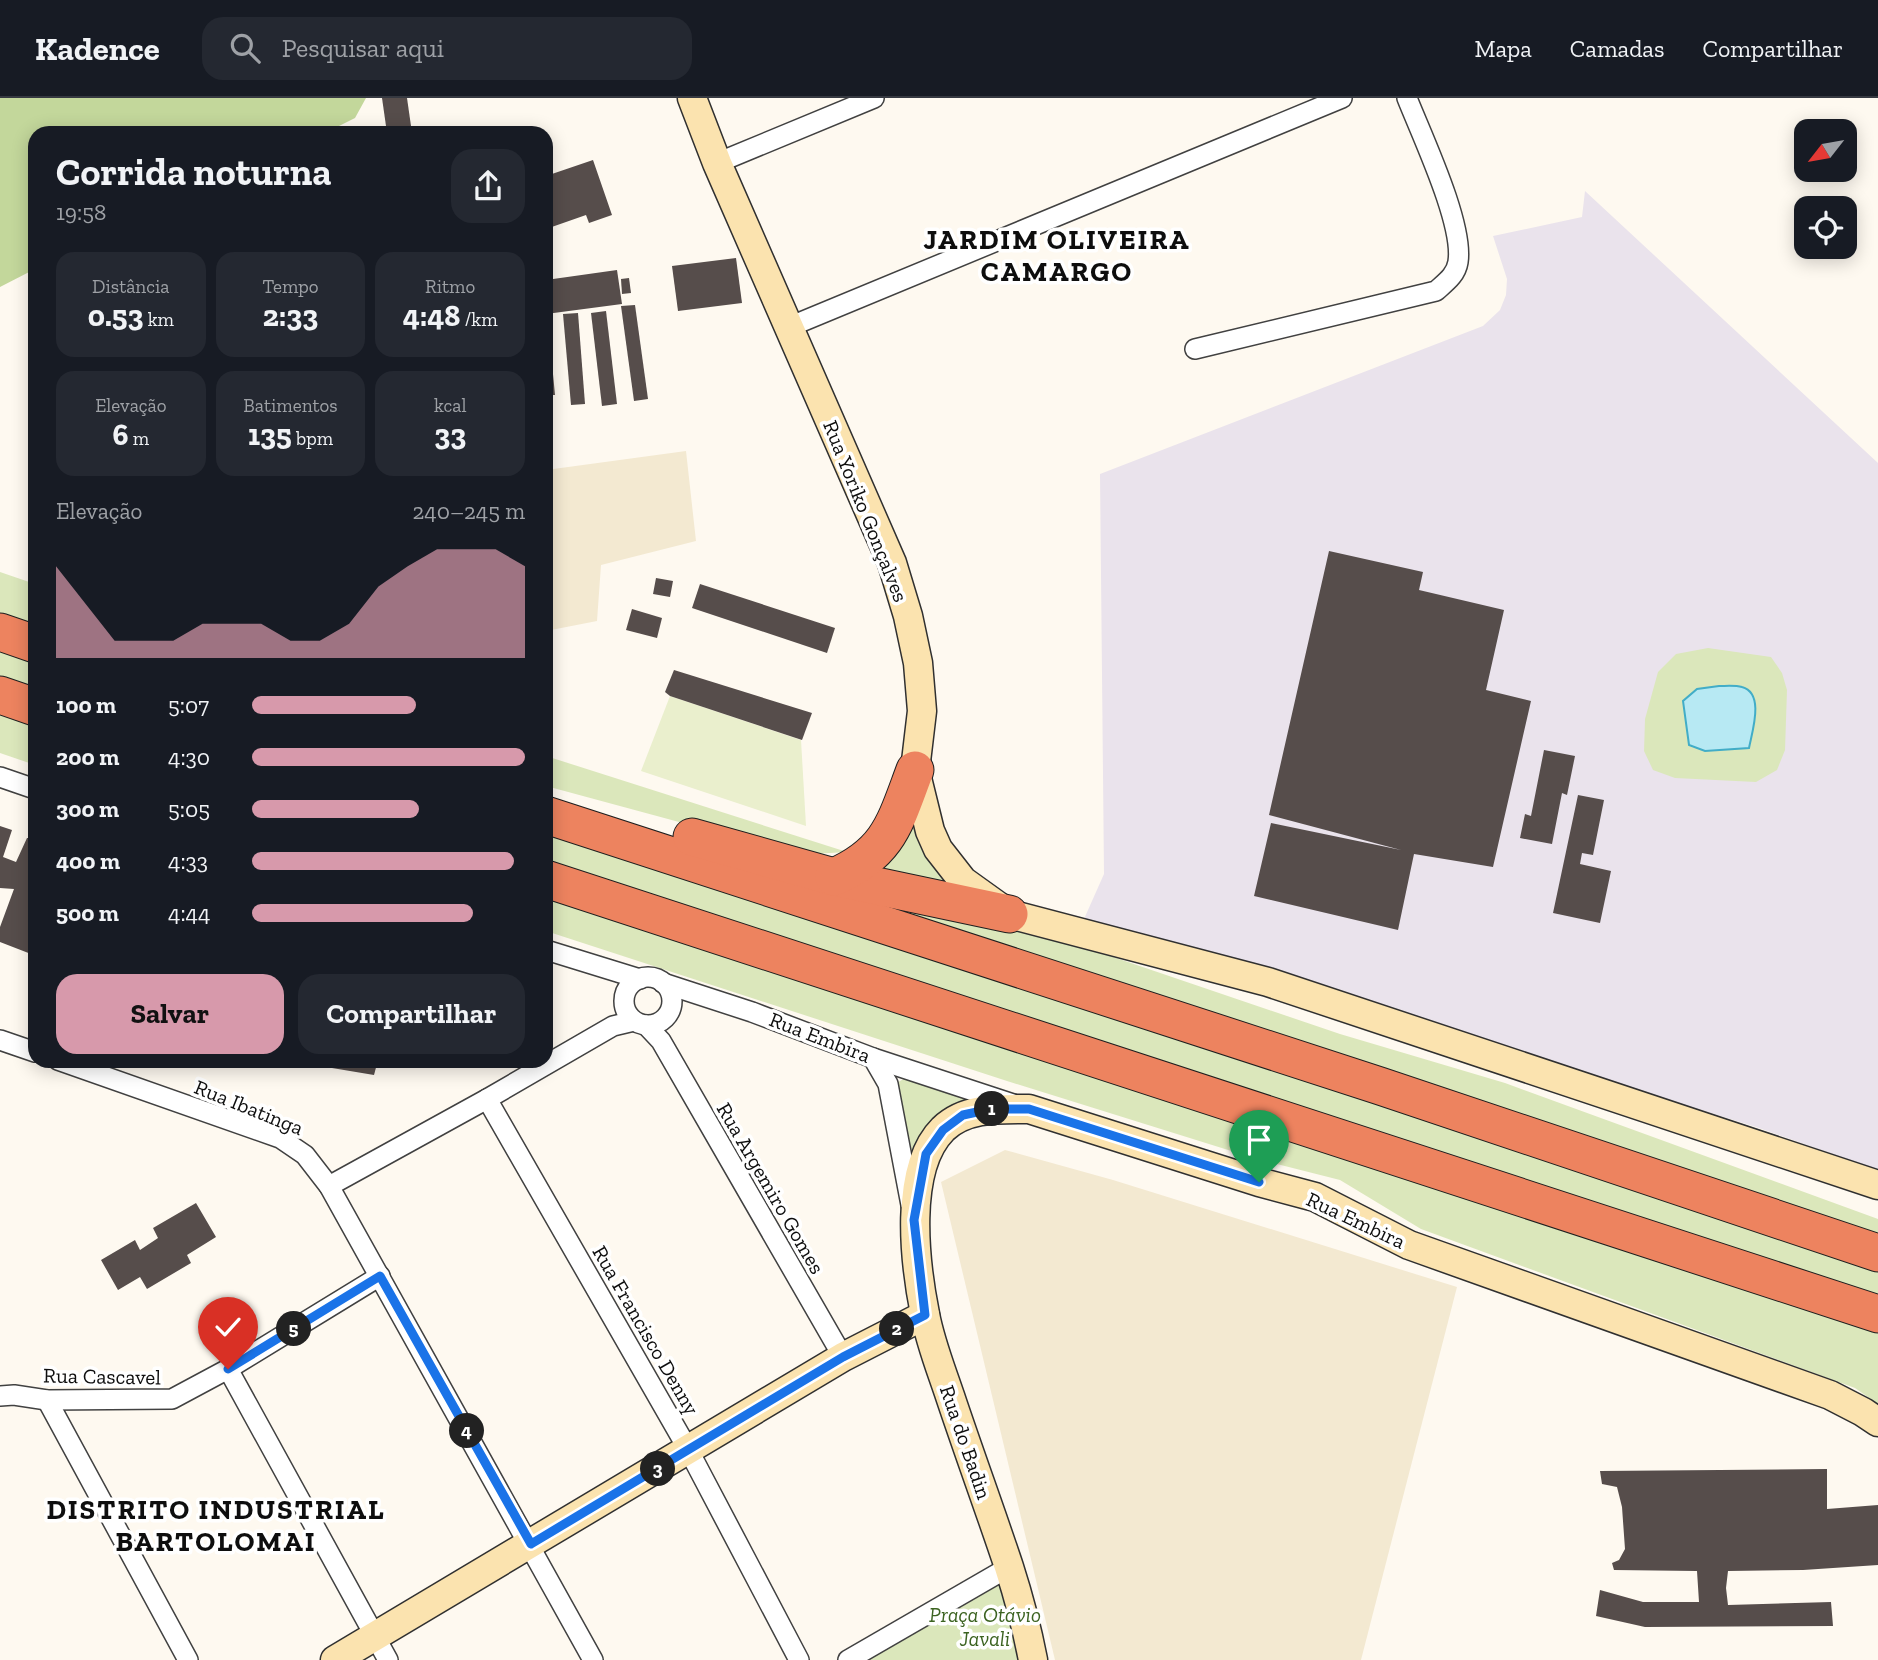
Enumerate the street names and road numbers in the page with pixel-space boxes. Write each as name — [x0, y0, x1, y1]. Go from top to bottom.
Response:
street label: Rua Yoriko Gonçalves — [818, 417, 914, 605]
street label: Rua Embira — [766, 1006, 874, 1068]
street label: Rua Ibatinga — [191, 1074, 307, 1140]
street label: Rua Argemiro Gomes — [712, 1098, 830, 1278]
street label: Rua Embira — [1303, 1186, 1409, 1254]
street label: Rua Francisco Denny — [587, 1241, 705, 1419]
street label: Rua Cascavel — [43, 1362, 161, 1390]
street label: Rua do Badin — [935, 1382, 997, 1502]

